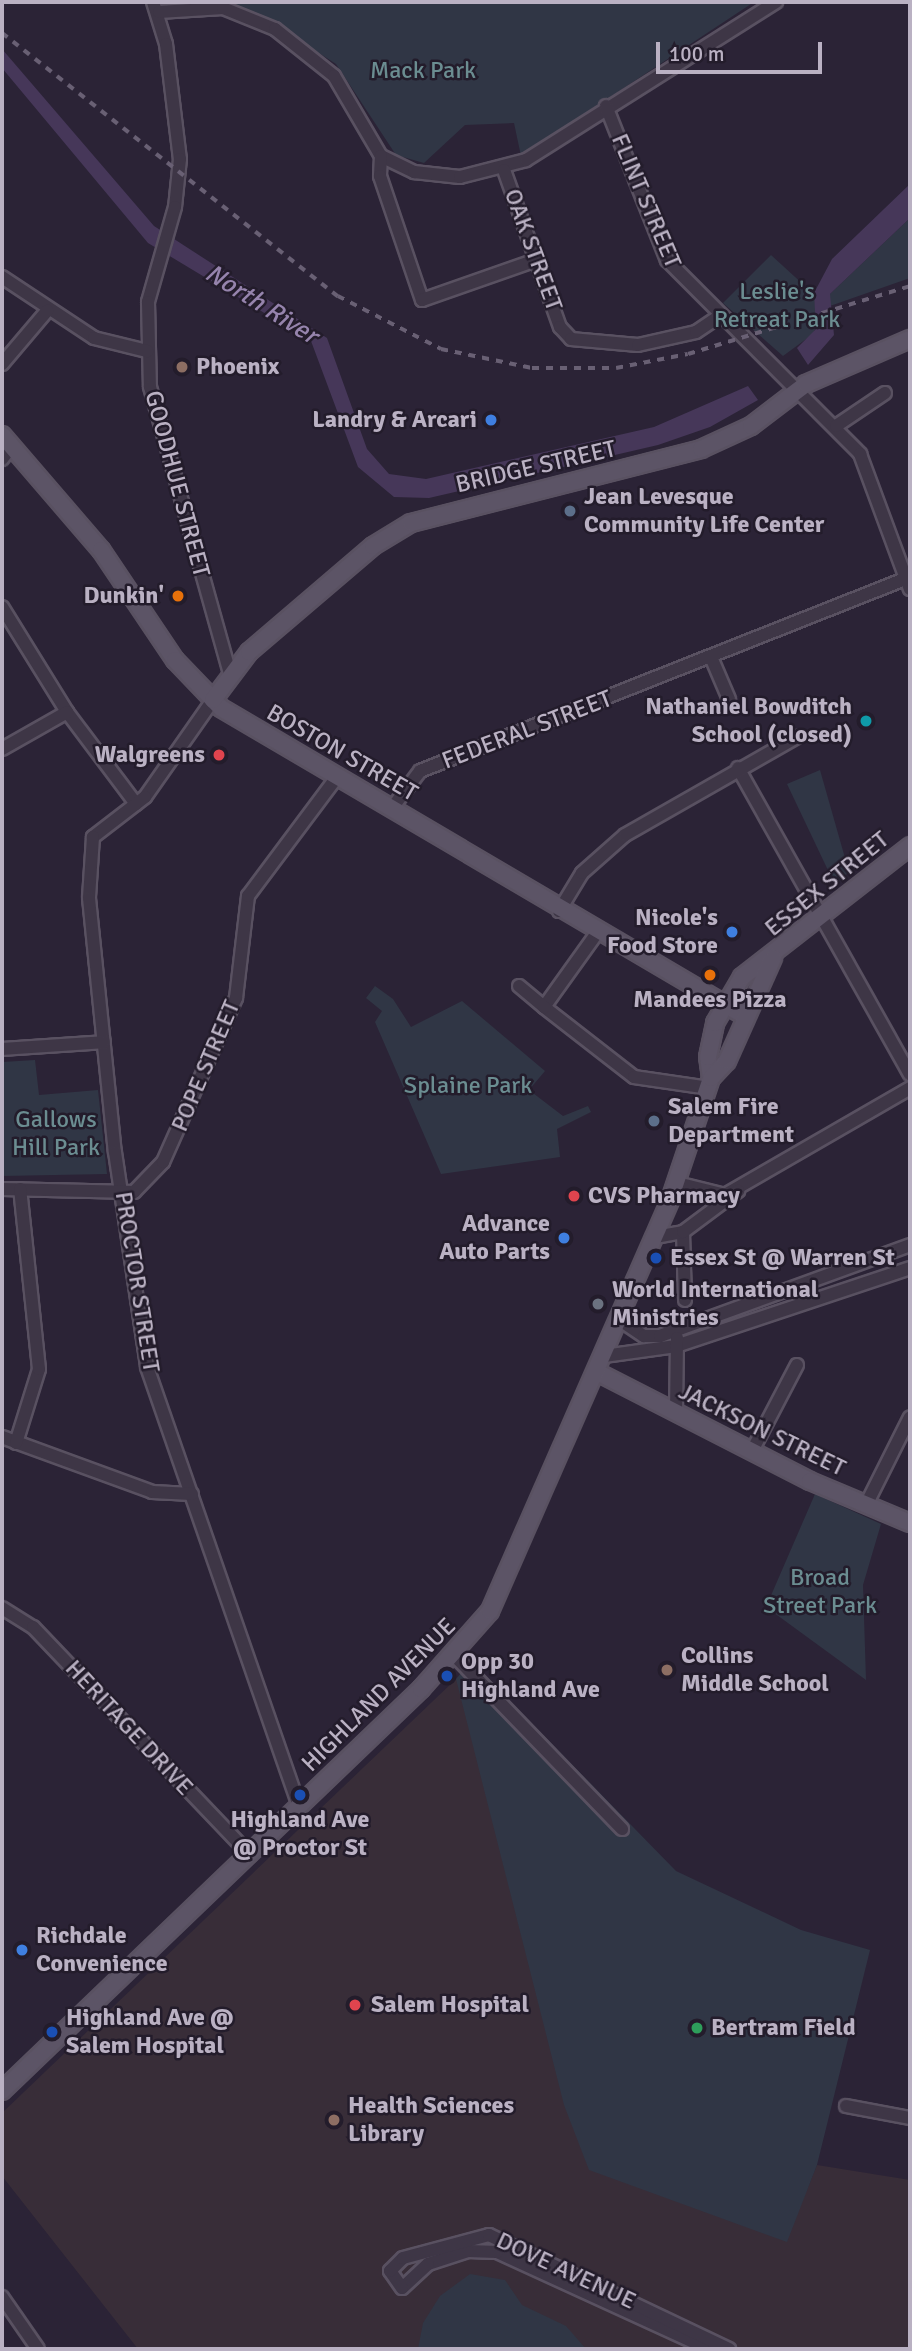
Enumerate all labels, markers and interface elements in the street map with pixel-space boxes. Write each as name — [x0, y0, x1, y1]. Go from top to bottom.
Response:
scale bar — [660, 28, 826, 72]
text: 100 m — [669, 41, 724, 67]
park label: Mack Park — [370, 57, 476, 85]
street label: FLINT STREET — [605, 129, 687, 273]
street label: OAK STREET — [498, 185, 568, 315]
water label: North River — [199, 258, 323, 352]
park label: Leslie's Retreat Park — [714, 278, 840, 334]
place label: Phoenix — [196, 353, 279, 381]
marker: Phoenix — [174, 359, 190, 375]
street label: GOODHUE STREET — [138, 388, 216, 580]
place label: Landry & Arcari — [312, 406, 477, 434]
marker: Landry & Arcari — [483, 412, 499, 428]
street label: BRIDGE STREET — [453, 435, 619, 499]
place label: Jean Levesque Community Life Center — [584, 483, 824, 539]
marker: Jean Levesque Community Life Center — [562, 503, 578, 519]
place label: Dunkin' — [83, 582, 164, 610]
marker: Dunkin' — [170, 588, 186, 604]
street label: FEDERAL STREET — [438, 684, 616, 776]
place label: Nathaniel Bowditch School (closed) — [645, 693, 852, 749]
street label: BOSTON STREET — [262, 698, 422, 808]
marker: Nathaniel Bowditch School (closed) — [858, 713, 874, 729]
place label: Walgreens — [95, 741, 205, 769]
marker: Walgreens — [211, 747, 227, 763]
street label: ESSEX STREET — [759, 825, 895, 943]
place label: Nicole's Food Store — [607, 904, 718, 960]
marker: Nicole's Food Store — [724, 924, 740, 940]
marker: Mandees Pizza — [702, 967, 718, 983]
place label: Mandees Pizza — [633, 986, 787, 1014]
street label: POPE STREET — [165, 996, 247, 1136]
park label: Splaine Park — [404, 1072, 532, 1100]
place label: Salem Fire Department — [668, 1093, 794, 1149]
park label: Gallows Hill Park — [12, 1106, 100, 1162]
marker: Salem Fire Department — [646, 1113, 662, 1129]
place label: CVS Pharmacy — [588, 1182, 740, 1210]
marker: CVS Pharmacy — [566, 1188, 582, 1204]
street label: PROCTOR STREET — [109, 1190, 165, 1374]
place label: Advance Auto Parts — [439, 1210, 550, 1266]
marker: Advance Auto Parts — [556, 1230, 572, 1246]
place label: Essex St @ Warren St — [670, 1244, 895, 1272]
marker: Essex St @ Warren St — [648, 1250, 664, 1266]
place label: World International Ministries — [612, 1276, 818, 1332]
marker: World International Ministries — [590, 1296, 606, 1312]
street label: JACKSON STREET — [674, 1377, 850, 1483]
park label: Broad Street Park — [763, 1564, 877, 1620]
street label: HIGHLAND AVENUE — [296, 1612, 462, 1778]
place label: Collins Middle School — [681, 1642, 829, 1698]
place label: Opp 30 Highland Ave — [461, 1648, 600, 1704]
street label: HERITAGE DRIVE — [59, 1654, 199, 1802]
marker: Collins Middle School — [659, 1662, 675, 1678]
marker: Opp 30 Highland Ave — [439, 1668, 455, 1684]
marker: Highland Ave @ Proctor St — [292, 1787, 308, 1803]
place label: Highland Ave @ Proctor St — [231, 1806, 369, 1862]
place label: Richdale Convenience — [36, 1922, 168, 1978]
marker: Richdale Convenience — [14, 1942, 30, 1958]
place label: Salem Hospital — [371, 1991, 529, 2019]
marker: Salem Hospital — [345, 1995, 365, 2015]
place label: Highland Ave @ Salem Hospital — [66, 2004, 234, 2060]
place label: Bertram Field — [711, 2014, 856, 2042]
marker: Bertram Field — [689, 2020, 705, 2036]
marker: Highland Ave @ Salem Hospital — [44, 2024, 60, 2040]
place label: Health Sciences Library — [348, 2092, 514, 2148]
marker: Health Sciences Library — [326, 2112, 342, 2128]
street label: DOVE AVENUE — [492, 2226, 640, 2316]

